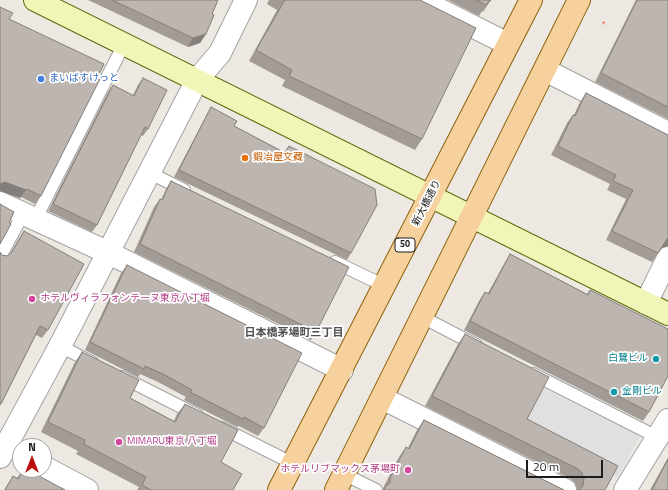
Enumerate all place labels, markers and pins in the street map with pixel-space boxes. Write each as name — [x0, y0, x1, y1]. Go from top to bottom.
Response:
place label: まいばすけっと — [49, 73, 119, 85]
marker: まいばすけっと — [36, 74, 46, 84]
place label: 鍛冶屋文藏 — [253, 152, 303, 164]
marker: 鍛冶屋文藏 — [240, 153, 250, 163]
place label: ホテルヴィラフォンテーヌ東京八丁堀 — [40, 293, 210, 305]
marker: ホテルヴィラフォンテーヌ東京八丁堀 — [27, 294, 37, 304]
place label: 白鷺ビル — [608, 353, 648, 365]
marker: 白鷺ビル — [651, 354, 661, 364]
place label: 金剛ビル — [622, 386, 662, 398]
marker: 金剛ビル — [609, 387, 619, 397]
place label: MIMARU東京 八丁堀 — [127, 436, 217, 448]
marker: MIMARU東京 八丁堀 — [114, 437, 124, 447]
place label: ホテルリブマックス茅場町 — [280, 464, 400, 476]
marker: ホテルリブマックス茅場町 — [403, 465, 413, 475]

